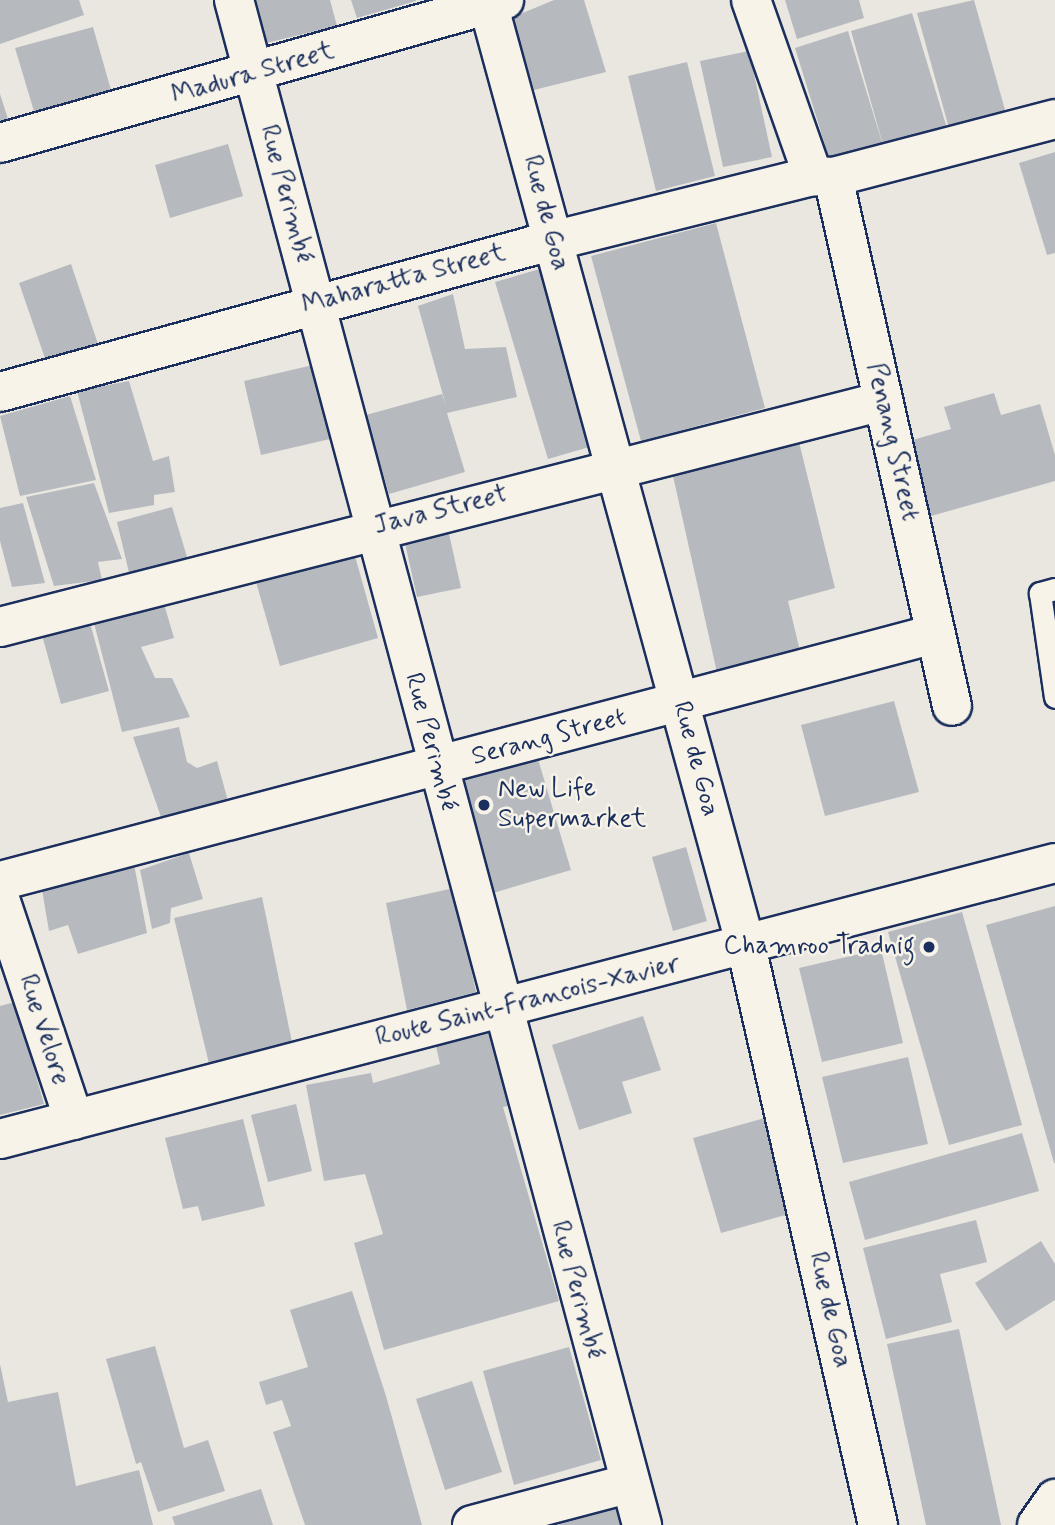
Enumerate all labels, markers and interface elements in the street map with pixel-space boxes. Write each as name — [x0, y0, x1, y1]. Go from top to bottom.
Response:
street label: Madura Street — [168, 36, 338, 112]
street label: Rue Perimbé — [252, 122, 318, 266]
street label: Rue de Goa — [515, 152, 575, 274]
street label: Maharatta Street — [299, 238, 509, 322]
street label: Penang Street — [858, 358, 926, 526]
street label: Java Street — [372, 479, 510, 543]
street label: Rue Perimbé — [397, 670, 463, 814]
street label: Rue de Goa — [665, 698, 725, 820]
street label: Serang Street — [466, 702, 632, 774]
place label: New Life Supermarket — [498, 774, 646, 836]
marker: New Life Supermarket — [476, 797, 492, 813]
place label: Chamroo Tradnig — [722, 931, 915, 963]
marker: Chamroo Tradnig — [921, 939, 937, 955]
street label: Route Saint-Francois-Xavier — [371, 949, 685, 1055]
street label: Rue Velore — [11, 971, 75, 1089]
street label: Rue Perimbé — [543, 1218, 609, 1362]
street label: Rue de Goa — [800, 1249, 858, 1371]

